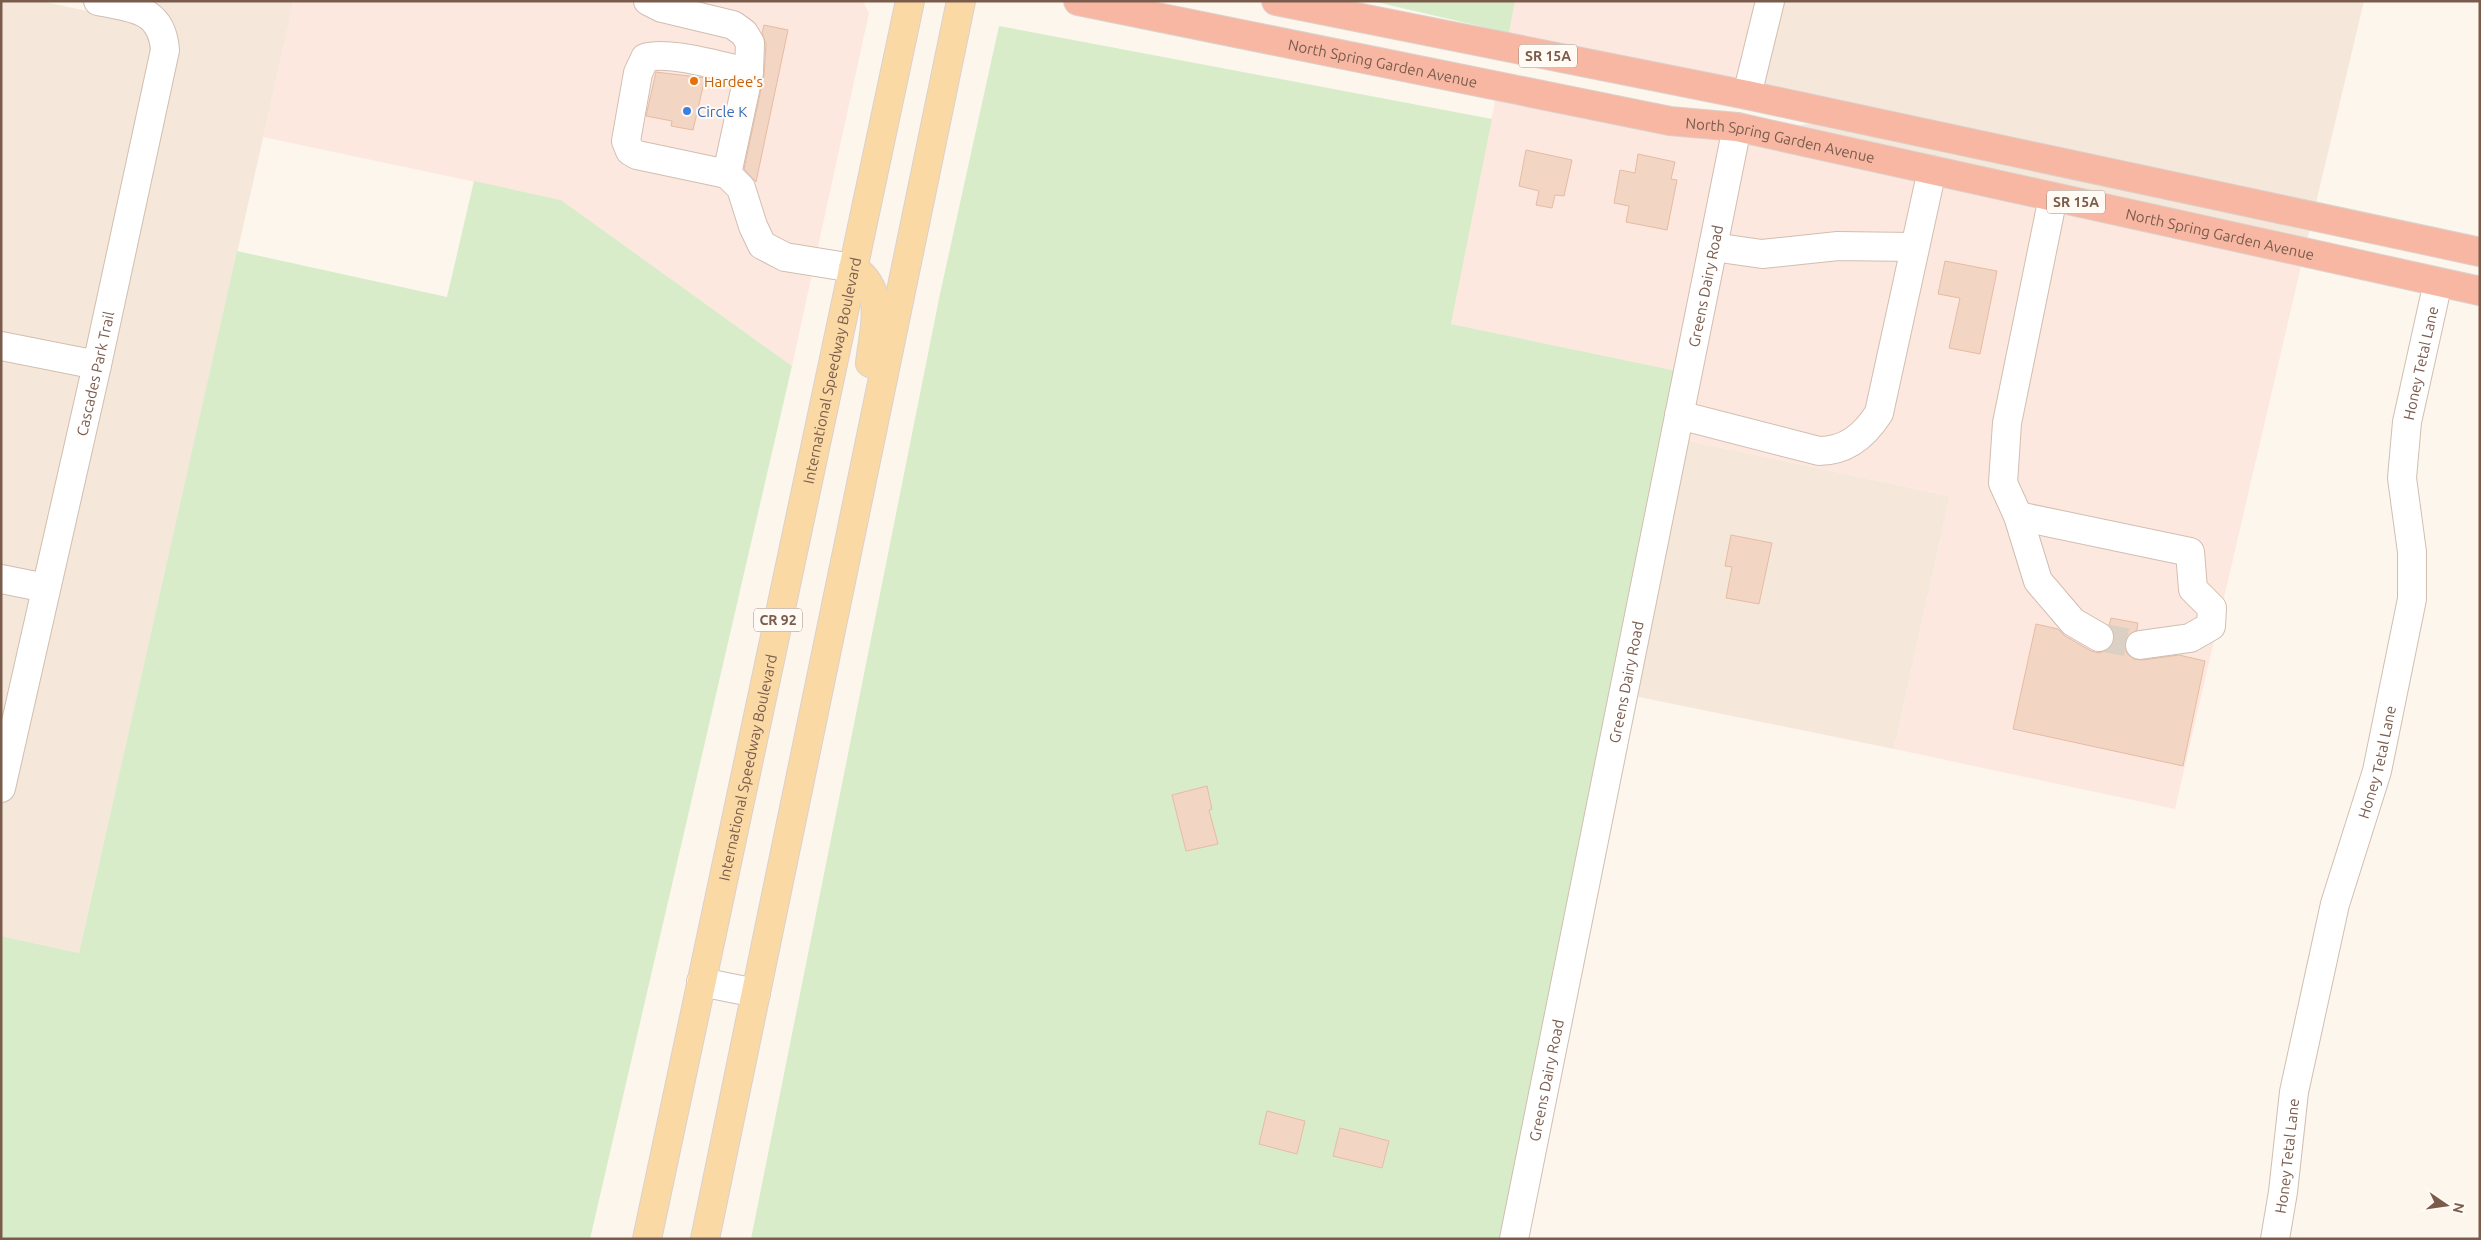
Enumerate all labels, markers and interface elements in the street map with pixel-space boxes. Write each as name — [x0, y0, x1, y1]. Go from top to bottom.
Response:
street label: North Spring Garden Avenue — [1287, 35, 1479, 90]
road number: SR 15A — [1519, 44, 1577, 68]
place label: Hardee's — [704, 73, 763, 90]
marker: Hardee's — [688, 75, 700, 87]
place label: Circle K — [697, 103, 747, 120]
marker: Circle K — [681, 105, 693, 117]
street label: North Spring Garden Avenue — [1685, 114, 1877, 166]
road number: SR 15A — [2047, 190, 2105, 213]
street label: North Spring Garden Avenue — [2124, 205, 2316, 263]
street label: Greens Dairy Road — [1685, 224, 1726, 348]
street label: International Speedway Boulevard — [799, 256, 864, 485]
street label: Honey Tetal Lane — [2399, 305, 2441, 421]
street label: Cascades Park Trail — [73, 310, 117, 437]
road number: CR 92 — [754, 608, 802, 632]
street label: Greens Dairy Road — [1605, 620, 1646, 745]
street label: International Speedway Boulevard — [715, 653, 779, 882]
street label: Honey Tetal Lane — [2354, 704, 2399, 820]
street label: Greens Dairy Road — [1525, 1018, 1566, 1143]
street label: Honey Tetal Lane — [2271, 1097, 2302, 1215]
north arrow — [2421, 1180, 2471, 1230]
text: N — [2450, 1201, 2468, 1215]

